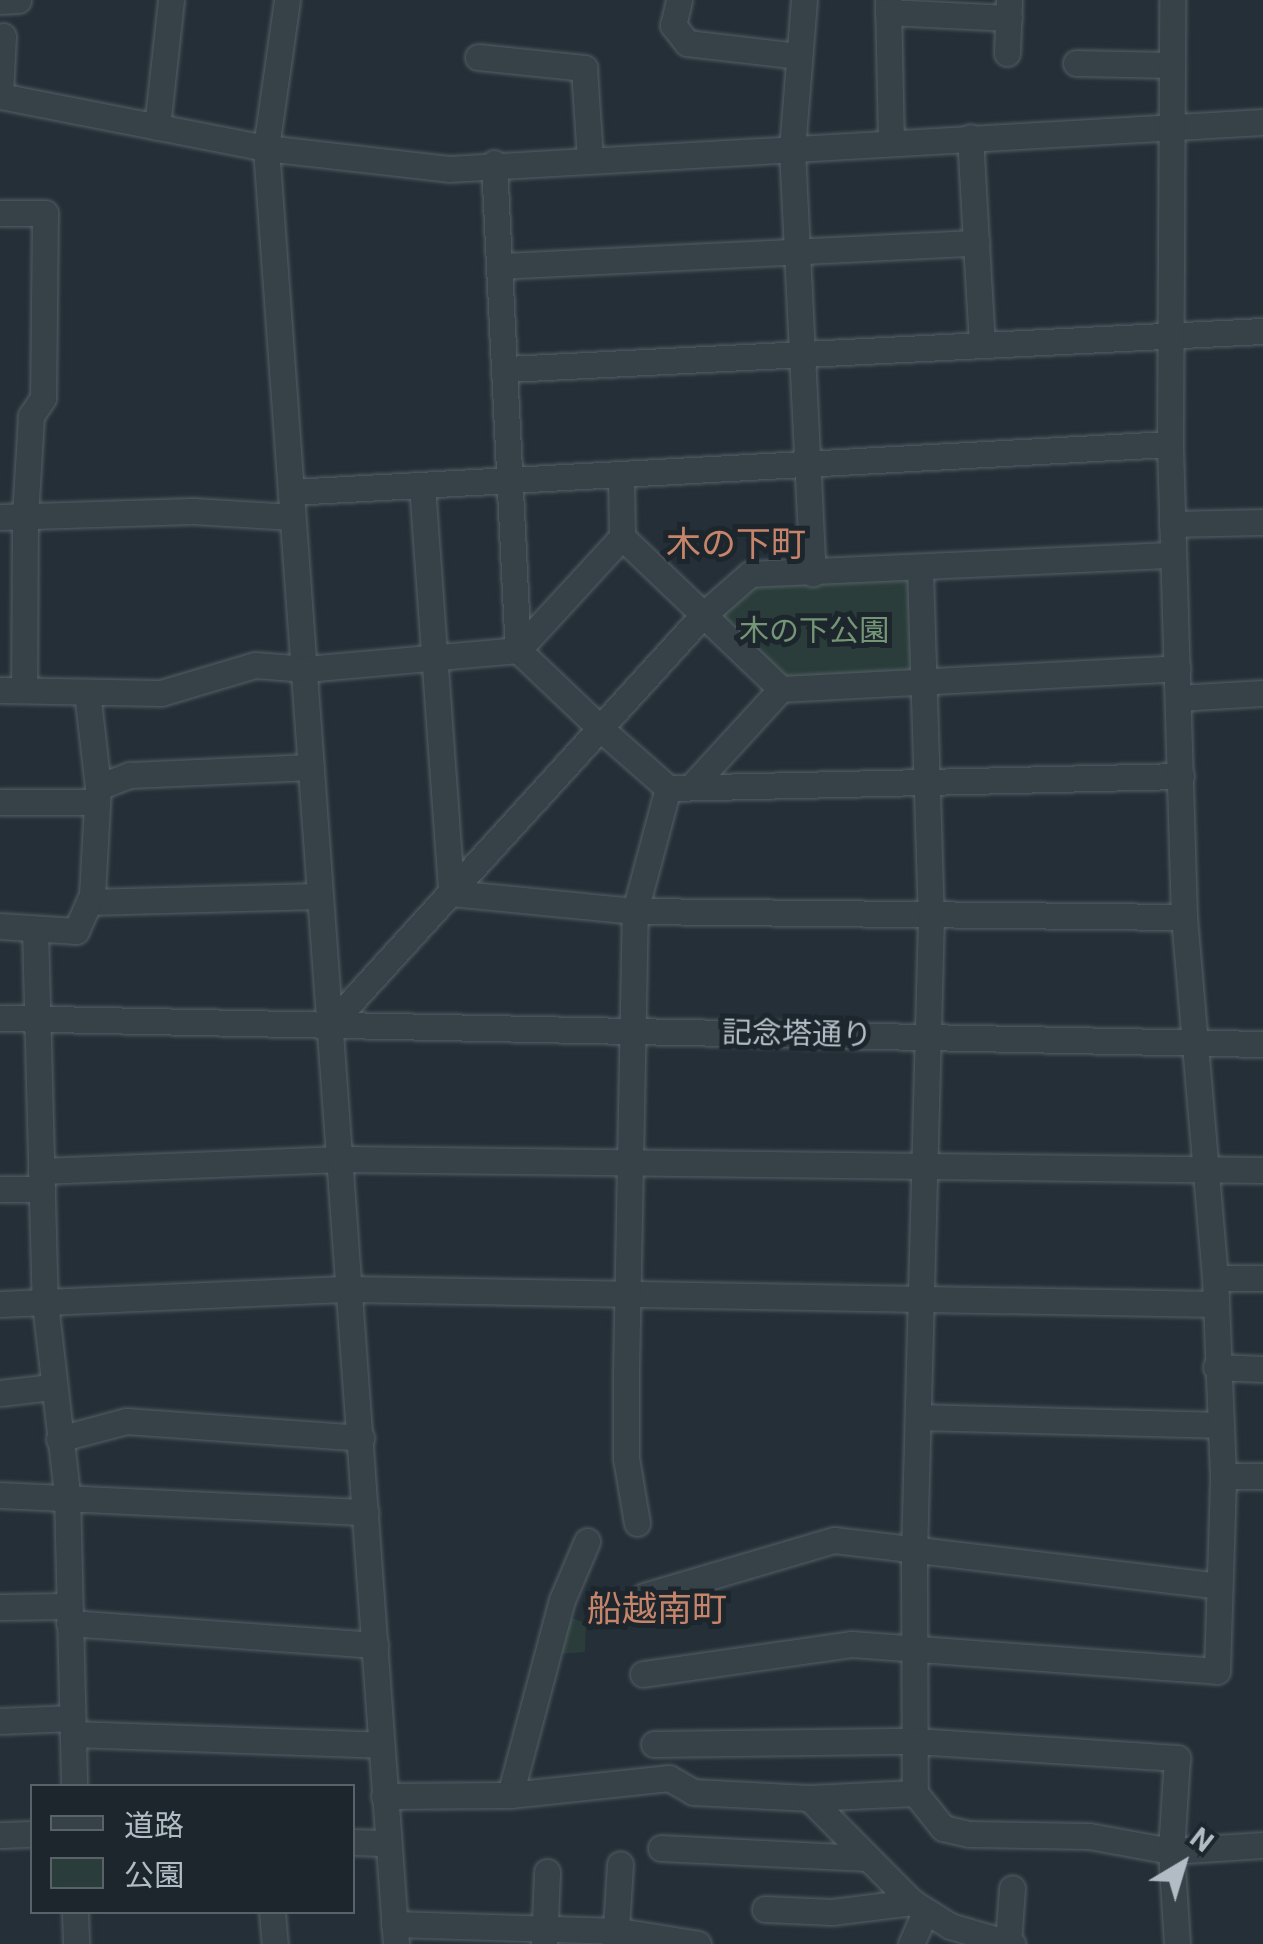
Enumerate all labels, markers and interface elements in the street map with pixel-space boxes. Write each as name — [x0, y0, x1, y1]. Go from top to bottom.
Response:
district label: 木の下町 — [666, 524, 806, 566]
park label: 木の下公園 — [739, 613, 889, 649]
street label: 記念塔通り — [722, 1015, 872, 1053]
district label: 船越南町 — [587, 1589, 727, 1631]
legend — [30, 1784, 355, 1914]
text: 道路 — [124, 1808, 184, 1843]
north arrow — [1133, 1814, 1233, 1914]
text: N — [1184, 1821, 1220, 1859]
text: 公園 — [124, 1858, 184, 1893]

